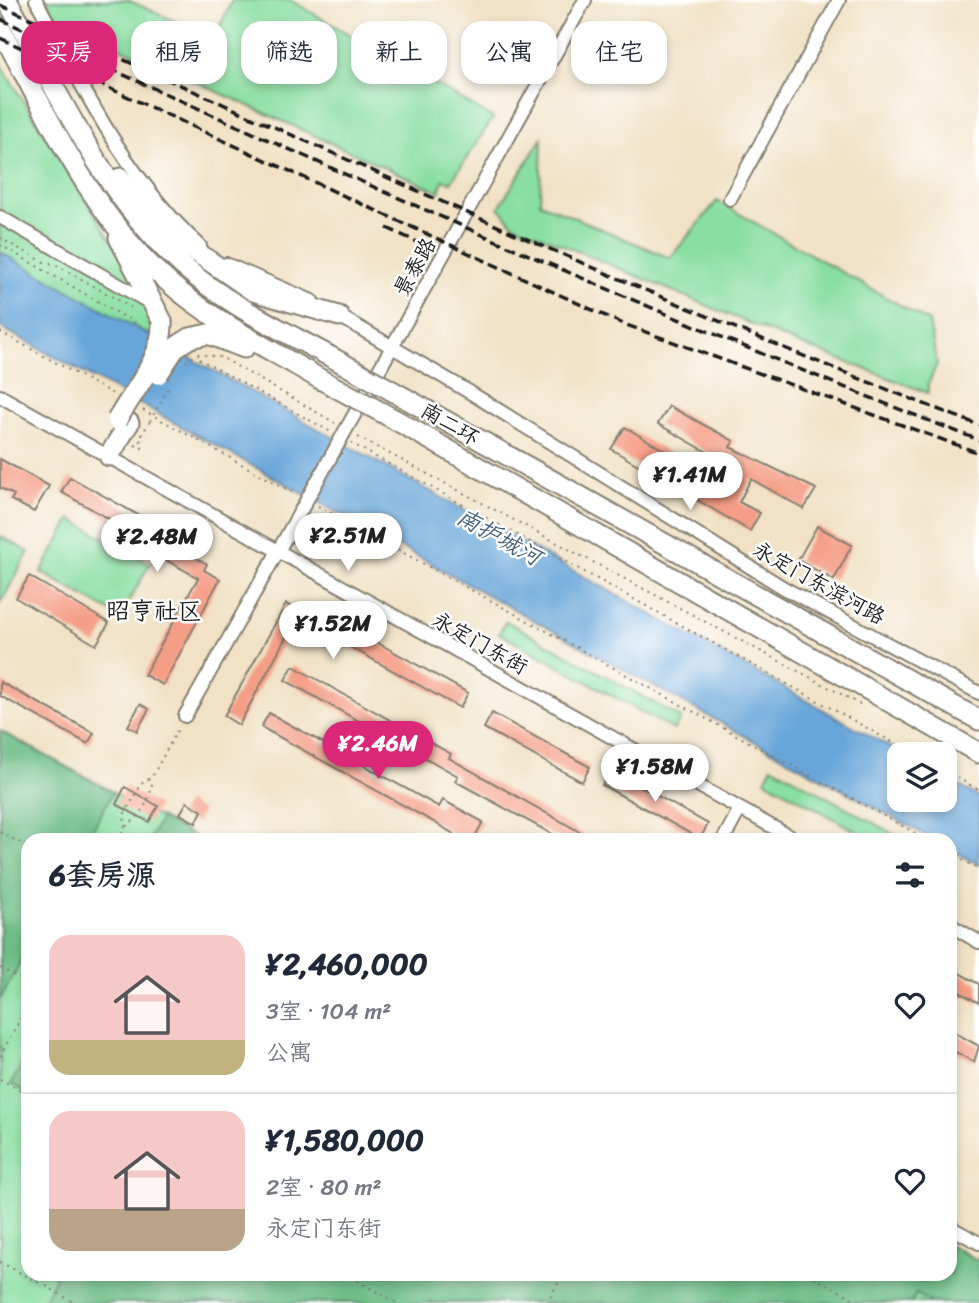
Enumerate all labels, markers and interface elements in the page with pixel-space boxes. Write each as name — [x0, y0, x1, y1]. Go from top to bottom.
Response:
chip: 买房 — [21, 21, 117, 84]
chip: 租房 — [131, 21, 227, 84]
chip: 筛选 — [241, 21, 337, 84]
chip: 新上 — [351, 21, 447, 84]
chip: 公寓 — [461, 21, 557, 84]
chip: 住宅 — [571, 21, 667, 84]
street label: 景泰路 — [383, 230, 447, 304]
street label: 南二环 — [413, 392, 487, 456]
pin: ¥1.41M — [633, 452, 747, 512]
text: ¥1.41M — [654, 454, 726, 495]
water label: 南护城河 — [449, 497, 553, 579]
pin: ¥2.48M — [100, 514, 214, 574]
pin: ¥2.51M — [291, 514, 405, 573]
text: ¥2.51M — [310, 515, 386, 556]
text: ¥2.48M — [117, 516, 197, 557]
street label: 永定门东滨河路 — [746, 531, 892, 635]
district label: 昭亨社区 — [106, 590, 202, 632]
street label: 永定门东街 — [425, 601, 535, 685]
pin: ¥1.52M — [276, 602, 390, 661]
text: ¥1.52M — [295, 603, 371, 644]
pin: ¥2.46M — [321, 722, 435, 781]
text: ¥2.46M — [338, 723, 418, 764]
map controls — [887, 742, 957, 812]
button: layers — [887, 742, 957, 812]
pin: ¥1.58M — [598, 744, 712, 804]
text: ¥1.58M — [617, 746, 693, 787]
text: 6套房源 — [49, 848, 156, 902]
icon: filters — [891, 856, 929, 894]
text: ¥2,460,000 — [266, 937, 428, 991]
icon: home — [105, 963, 189, 1047]
icon: heart — [891, 986, 929, 1024]
text: 3室 · 104 m² — [266, 991, 391, 1032]
text: 公寓 — [266, 1032, 312, 1073]
text: ¥1,580,000 — [266, 1113, 424, 1167]
icon: home — [105, 1139, 189, 1223]
icon: heart — [891, 1162, 929, 1200]
text: 2室 · 80 m² — [266, 1167, 381, 1208]
text: 永定门东街 — [266, 1208, 381, 1249]

